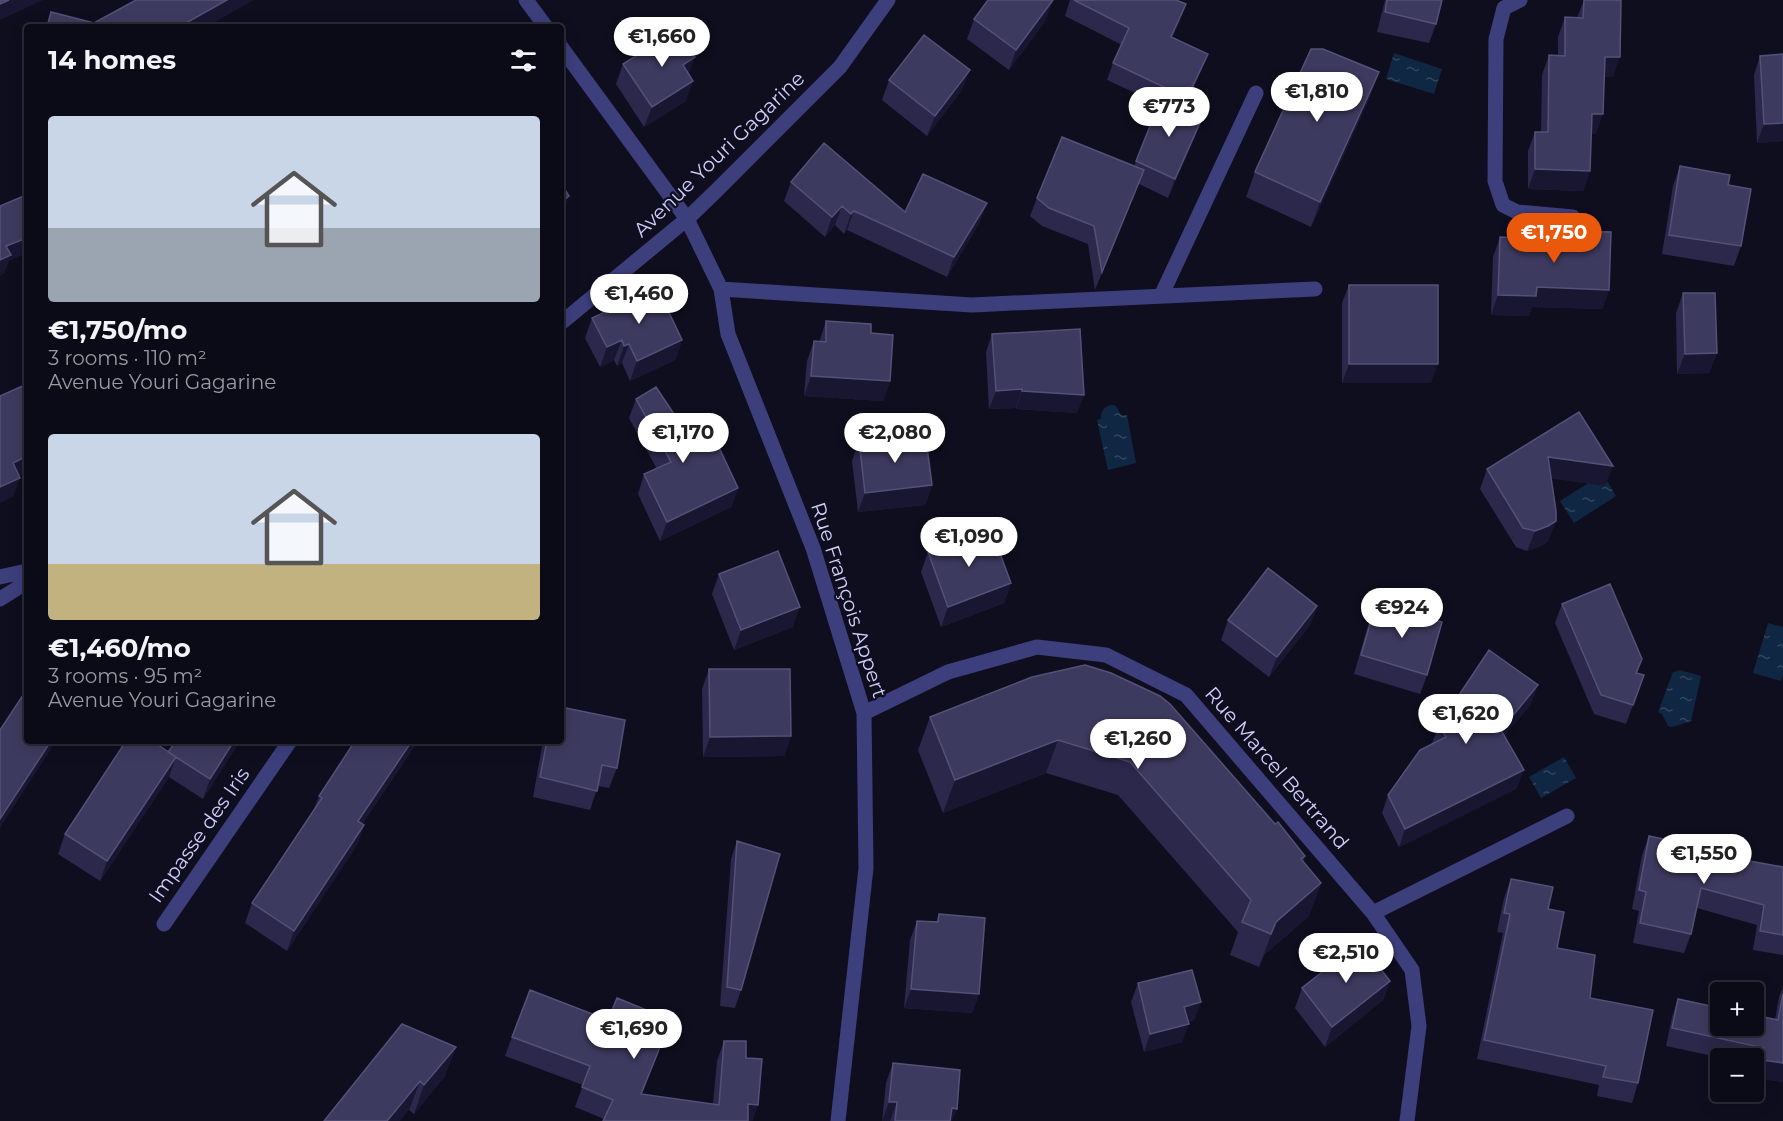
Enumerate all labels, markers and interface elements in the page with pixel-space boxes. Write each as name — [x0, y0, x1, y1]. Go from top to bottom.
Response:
pin: €1,660 — [613, 17, 711, 68]
text: €1,660 — [628, 24, 696, 48]
text: 14 homes — [48, 44, 176, 76]
icon: filters — [507, 44, 540, 77]
street label: Avenue Youri Gagarine — [629, 66, 809, 242]
pin: €1,810 — [1268, 72, 1366, 123]
text: €1,810 — [1285, 79, 1349, 103]
pin: €773 — [1133, 87, 1205, 138]
text: €773 — [1143, 94, 1195, 118]
icon: home — [240, 155, 348, 263]
pin: €1,750 — [1505, 213, 1603, 264]
text: €1,750 — [1521, 220, 1587, 244]
pin: €1,460 — [590, 274, 688, 325]
text: €1,460 — [604, 281, 674, 305]
text: €1,750/mo — [48, 314, 187, 346]
text: 3 rooms · 110 m² — [48, 346, 207, 370]
text: Avenue Youri Gagarine — [48, 370, 276, 394]
pin: €1,170 — [634, 413, 732, 464]
pin: €2,080 — [846, 413, 944, 464]
text: €1,170 — [652, 420, 714, 444]
text: €2,080 — [858, 420, 932, 444]
icon: home — [240, 473, 348, 581]
street label: Rue François Appert — [806, 499, 892, 701]
pin: €1,090 — [920, 517, 1018, 568]
text: €1,090 — [934, 524, 1004, 548]
pin: €924 — [1366, 588, 1438, 639]
text: €924 — [1375, 595, 1429, 619]
text: €1,460/mo — [48, 632, 191, 664]
text: 3 rooms · 95 m² — [48, 664, 202, 688]
street label: Rue Marcel Bertrand — [1200, 682, 1354, 854]
text: Avenue Youri Gagarine — [48, 688, 276, 712]
pin: €1,620 — [1417, 694, 1515, 745]
text: €1,620 — [1432, 701, 1500, 725]
pin: €1,260 — [1089, 719, 1187, 770]
text: €1,260 — [1104, 726, 1172, 750]
street label: Impasse des Iris — [144, 763, 255, 907]
pin: €1,550 — [1655, 834, 1753, 885]
text: €1,550 — [1671, 841, 1737, 865]
pin: €2,510 — [1297, 933, 1395, 984]
text: €2,510 — [1313, 940, 1379, 964]
map controls — [1710, 982, 1764, 1102]
button: + — [1710, 982, 1764, 1036]
pin: €1,690 — [585, 1009, 683, 1060]
text: €1,690 — [600, 1016, 668, 1040]
button: − — [1710, 1048, 1764, 1102]

